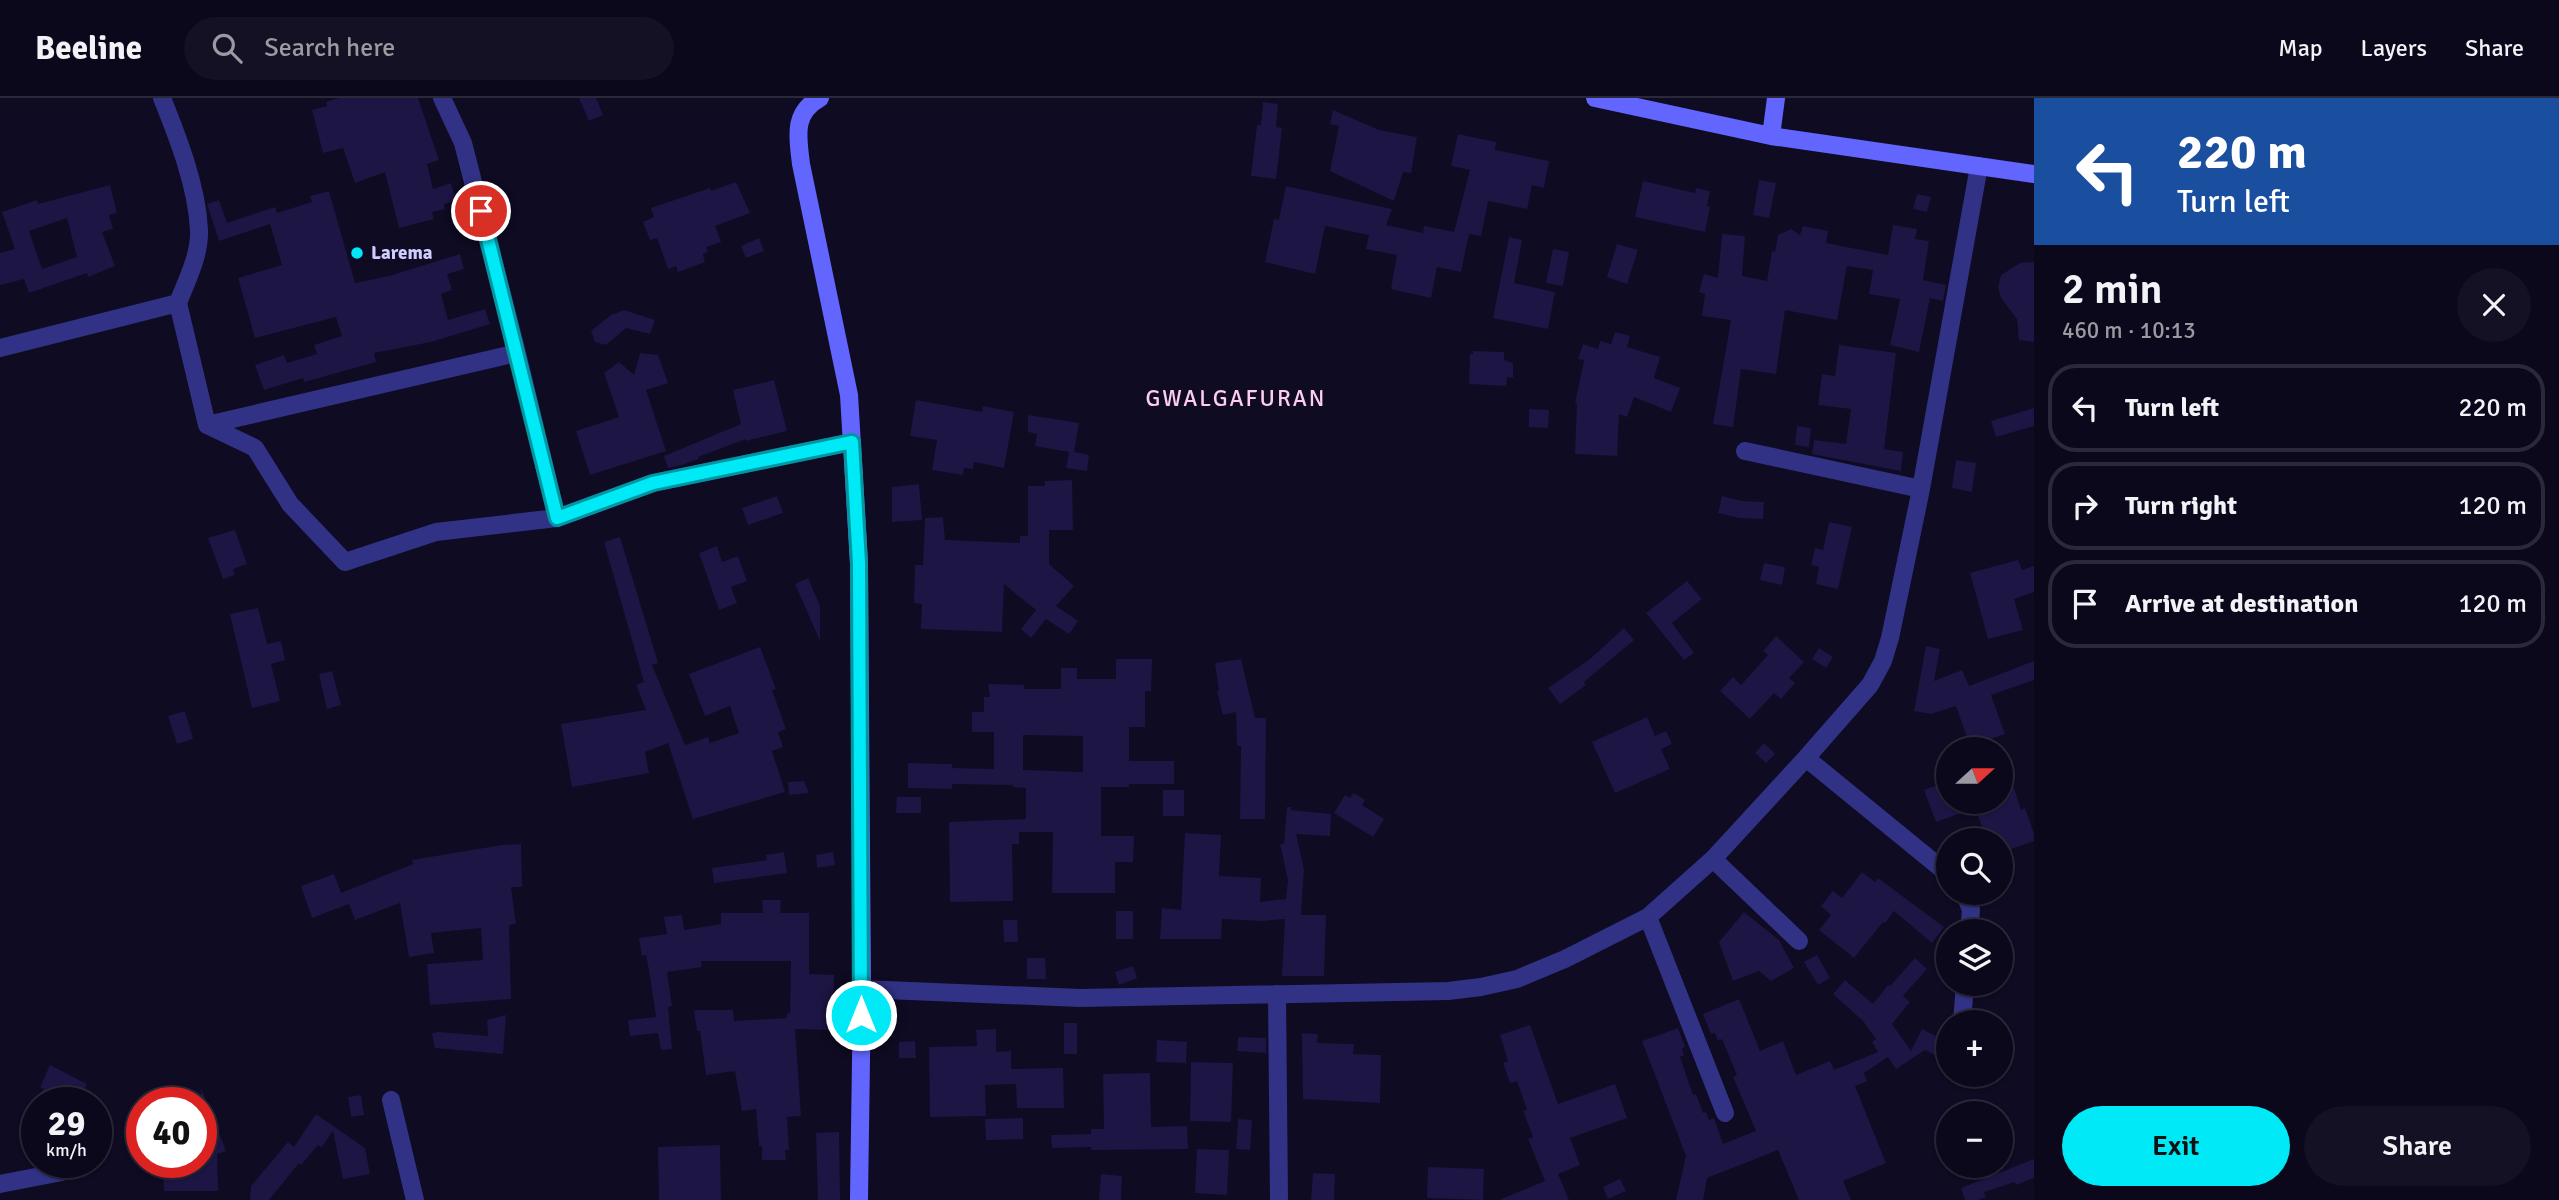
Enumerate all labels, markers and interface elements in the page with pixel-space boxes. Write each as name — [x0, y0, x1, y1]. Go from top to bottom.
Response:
search box — [184, 17, 674, 80]
text: Beeline — [35, 28, 142, 69]
icon: search — [208, 29, 246, 67]
text: Search here — [264, 32, 395, 64]
text: Map — [2278, 33, 2323, 63]
text: Layers — [2361, 33, 2427, 63]
text: Share — [2465, 33, 2524, 63]
text: 220 m — [2177, 122, 2307, 182]
icon: left — [2062, 126, 2153, 217]
pin — [451, 181, 511, 241]
text: Turn left — [2177, 182, 2290, 221]
icon: arrive — [462, 192, 500, 230]
place label: Larema — [371, 241, 433, 265]
marker: Larema — [349, 245, 365, 261]
text: 2 min — [2062, 264, 2163, 315]
button: close — [2457, 268, 2531, 342]
text: 460 m · 10:13 — [2062, 316, 2196, 345]
district label: GWALGAFURAN — [1146, 384, 1326, 413]
icon: left — [2066, 389, 2104, 427]
text: Turn left — [2125, 392, 2219, 424]
text: 220 m — [2458, 392, 2527, 424]
icon: right — [2066, 487, 2104, 525]
text: Turn right — [2125, 490, 2237, 522]
text: 120 m — [2458, 490, 2527, 522]
icon: arrive — [2066, 585, 2104, 623]
text: Arrive at destination — [2125, 588, 2358, 620]
text: 120 m — [2458, 588, 2527, 620]
north arrow — [1936, 737, 2012, 814]
map controls — [1936, 737, 2013, 1178]
button: search — [1936, 828, 2013, 905]
button: layers — [1936, 919, 2013, 996]
position arrow — [824, 978, 898, 1052]
button: + — [1936, 1010, 2013, 1087]
speed limit sign: 40 — [126, 1087, 217, 1178]
button: − — [1936, 1101, 2013, 1178]
text: 29 — [48, 1102, 85, 1145]
button: Exit — [2062, 1106, 2290, 1186]
button: Share — [2304, 1106, 2531, 1186]
text: km/h — [46, 1139, 87, 1161]

